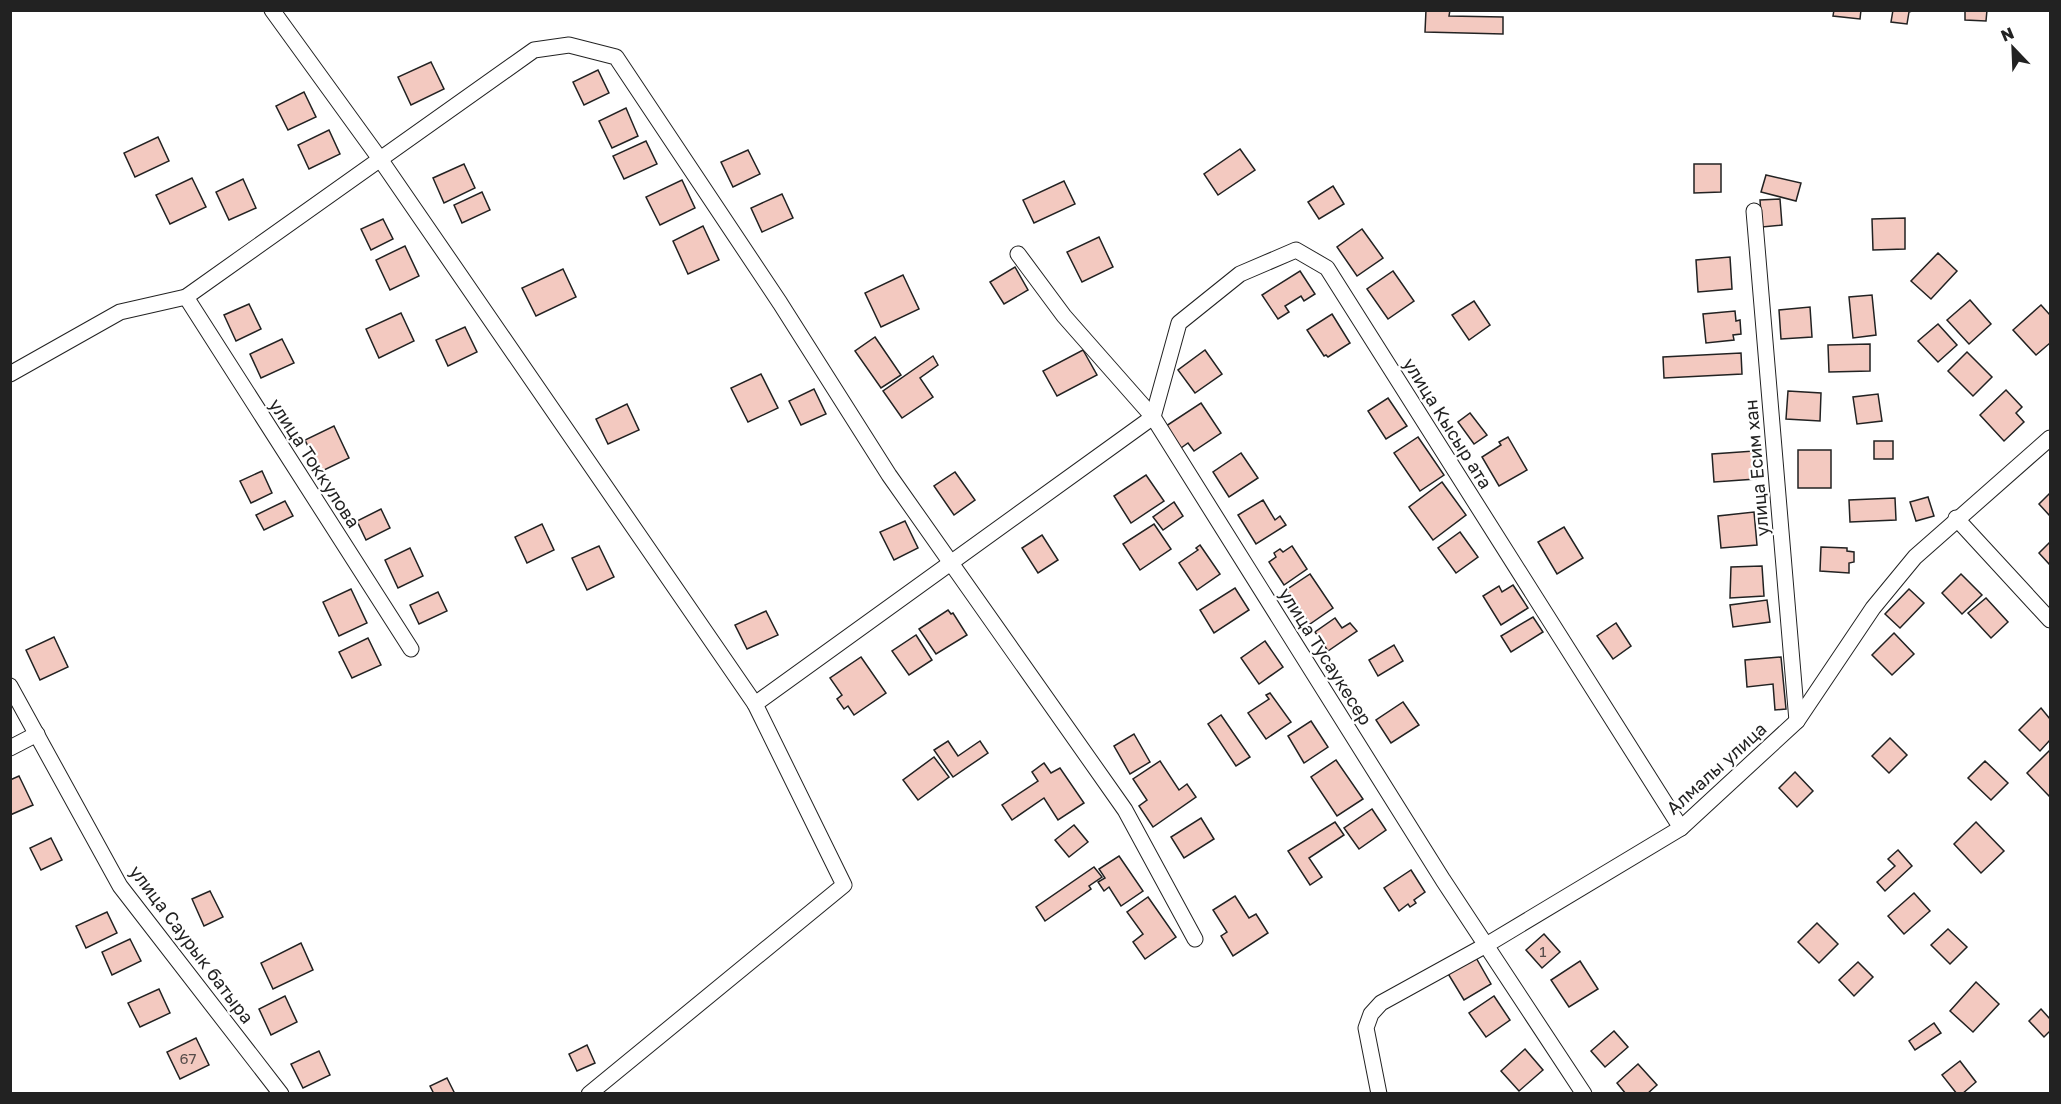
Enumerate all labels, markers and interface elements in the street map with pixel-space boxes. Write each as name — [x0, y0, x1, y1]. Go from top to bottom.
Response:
north arrow — [1983, 18, 2043, 78]
text: N — [1998, 23, 2017, 46]
street label: улица Кысыр ата — [1399, 354, 1497, 492]
street label: улица Токкулова — [265, 394, 365, 532]
street label: улица Есим хан — [1739, 399, 1773, 537]
street label: улица Тусаукесер — [1275, 583, 1377, 729]
street label: Алмалы улица — [1661, 717, 1771, 819]
street label: улица Саурык батыра — [125, 861, 259, 1027]
house number: 1 — [1539, 942, 1547, 960]
house number: 67 — [179, 1049, 197, 1067]

